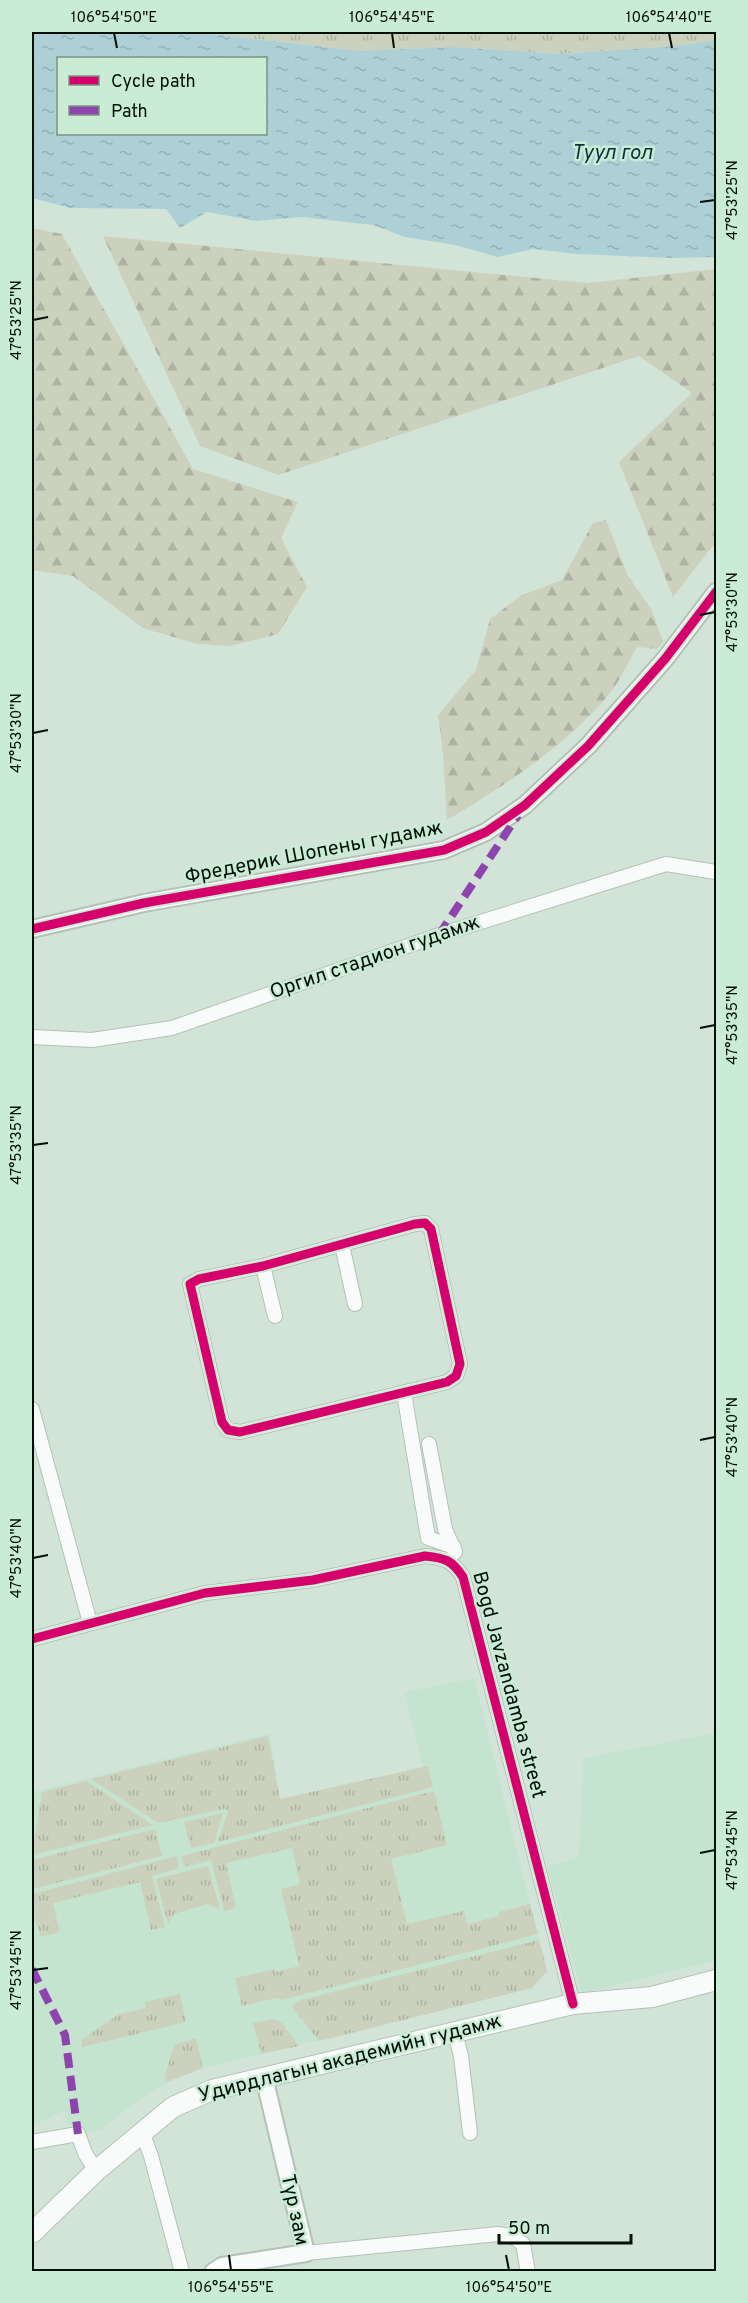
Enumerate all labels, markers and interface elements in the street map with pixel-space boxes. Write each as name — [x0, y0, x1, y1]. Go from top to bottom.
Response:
text: 106°54'50"E — [71, 9, 157, 28]
text: 106°54'45"E — [349, 9, 435, 28]
text: 106°54'40"E — [626, 9, 712, 28]
legend — [57, 57, 267, 135]
text: Cycle path — [111, 71, 196, 94]
text: Path — [111, 101, 148, 124]
water label: Туул гол — [572, 140, 653, 167]
text: 47°53'25"N — [724, 160, 743, 240]
text: 47°53'25"N — [8, 280, 27, 360]
text: 47°53'30"N — [724, 572, 743, 652]
text: 47°53'30"N — [8, 693, 27, 773]
street label: Фредерик Шопены гудамж — [183, 815, 445, 891]
street label: Оргил стадион гудамж — [267, 910, 483, 1006]
text: 47°53'35"N — [724, 985, 743, 1065]
text: 47°53'35"N — [8, 1105, 27, 1185]
text: 47°53'40"N — [724, 1397, 743, 1477]
text: 47°53'40"N — [8, 1518, 27, 1598]
street label: Bogd Javzandamba street — [465, 1569, 551, 1801]
text: 47°53'45"N — [724, 1810, 743, 1890]
text: 47°53'45"N — [8, 1930, 27, 2010]
street label: Удирдлагын академийн гудамж — [196, 2009, 504, 2109]
street label: Түр зам — [274, 2172, 314, 2248]
scale bar — [499, 2207, 631, 2245]
text: 50 m — [508, 2218, 550, 2241]
text: 106°54'55"E — [188, 2279, 274, 2298]
text: 106°54'50"E — [466, 2279, 552, 2298]

